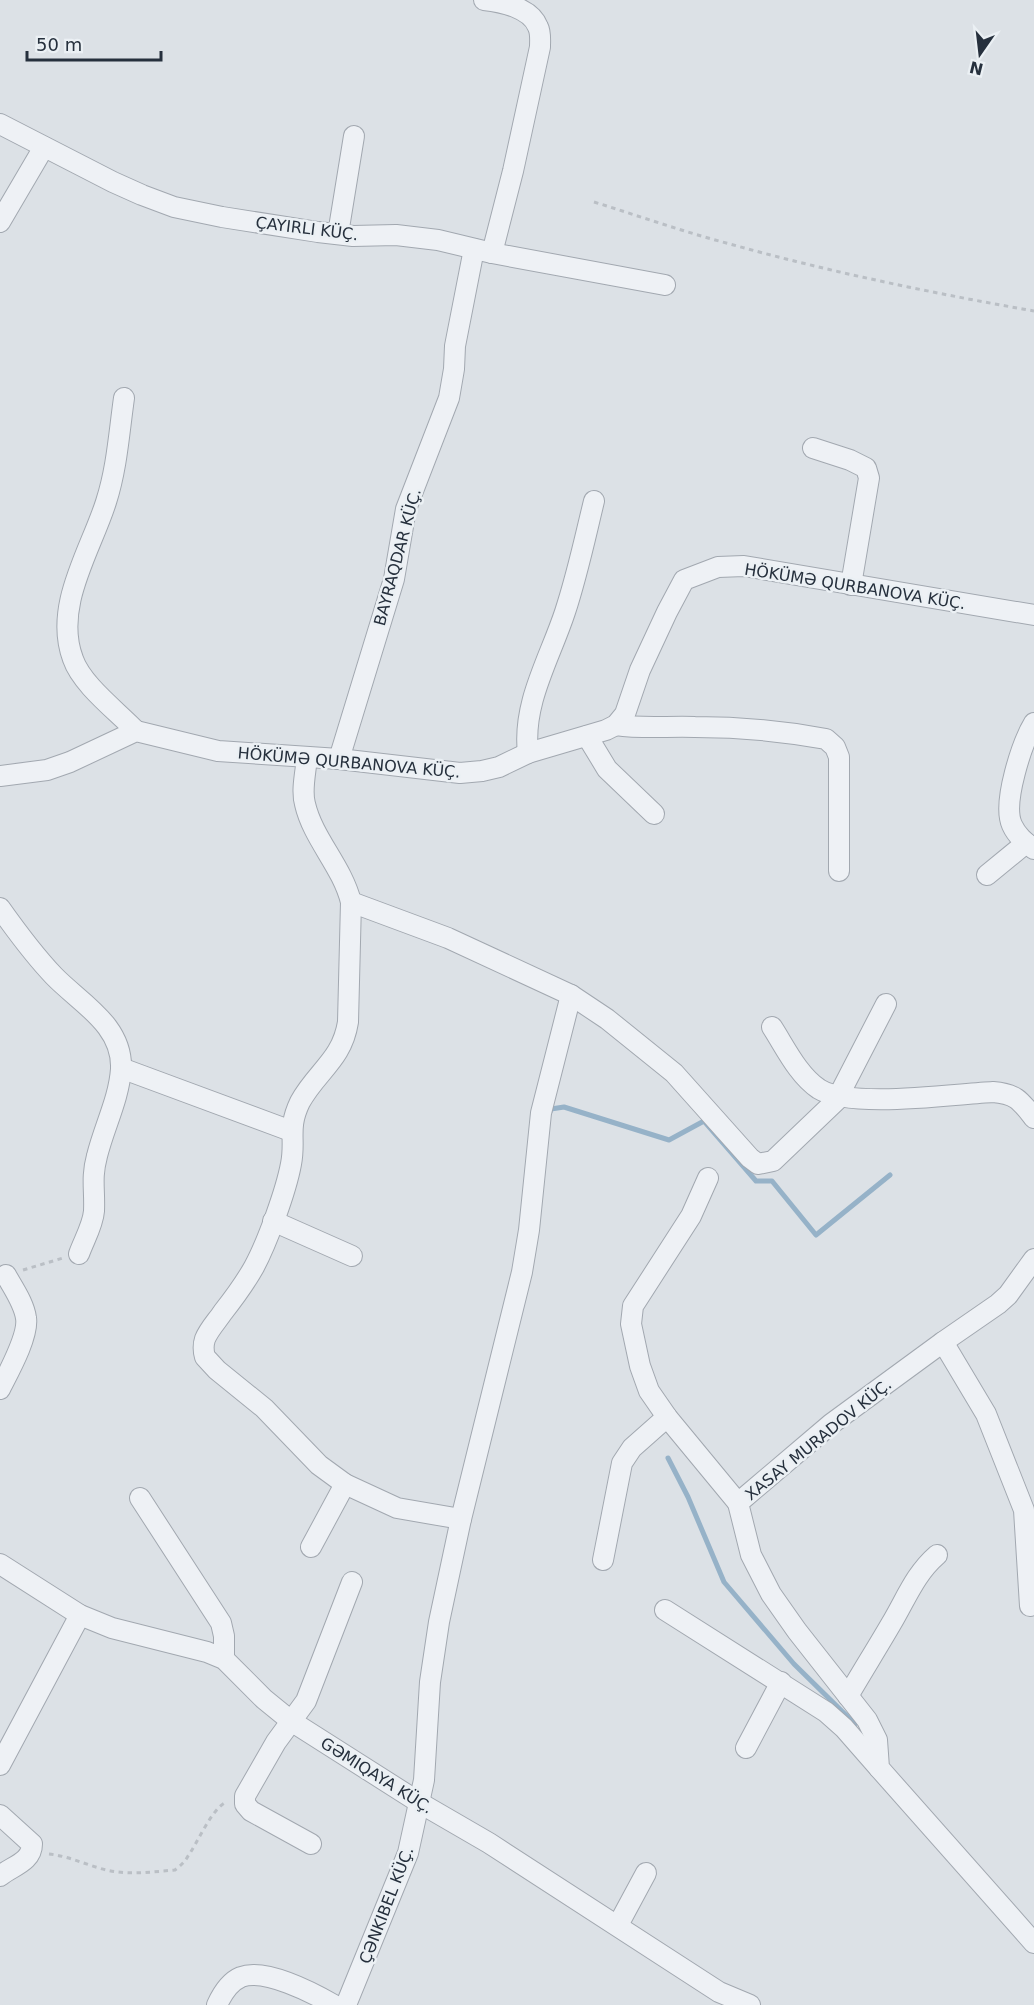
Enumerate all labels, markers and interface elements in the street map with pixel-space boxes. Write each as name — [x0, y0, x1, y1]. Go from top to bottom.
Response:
scale bar — [27, 24, 160, 62]
north arrow — [950, 24, 1010, 84]
text: 50 m — [36, 34, 82, 55]
text: N — [968, 57, 985, 79]
street label: ÇAYIRLI KÜÇ. — [255, 213, 359, 244]
street label: BAYRAQDAR KÜÇ. — [370, 486, 425, 628]
street label: HÖKÜMƏ QURBANOVA KÜÇ. — [743, 560, 967, 613]
street label: HÖKÜMƏ QURBANOVA KÜÇ. — [237, 743, 461, 782]
street label: XASAY MURADOV KÜÇ. — [741, 1375, 895, 1504]
street label: GƏMIQAYA KÜÇ. — [317, 1733, 436, 1818]
street label: ÇƏNKIBEL KÜÇ. — [355, 1844, 418, 1966]

